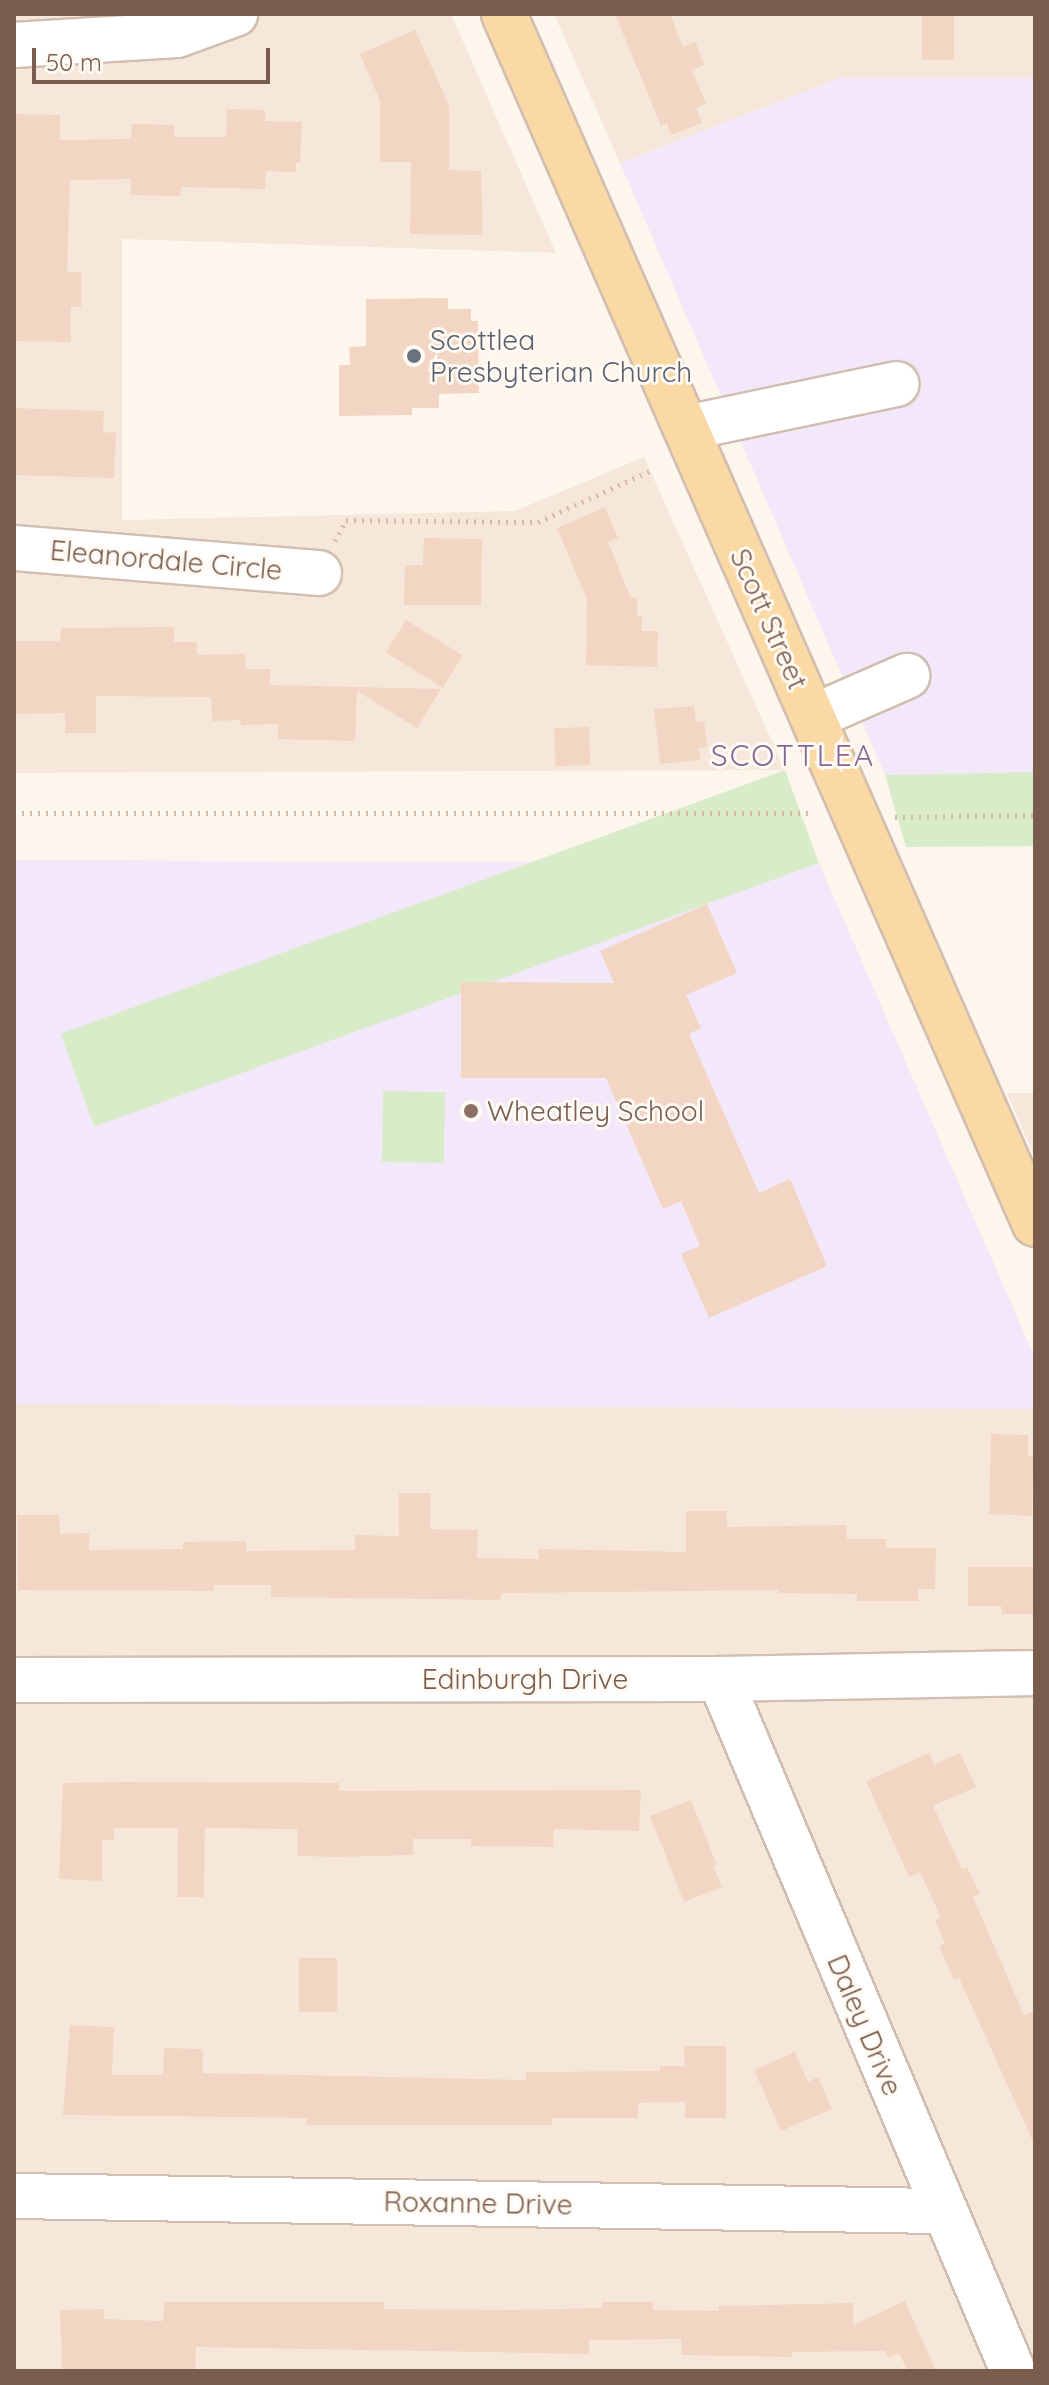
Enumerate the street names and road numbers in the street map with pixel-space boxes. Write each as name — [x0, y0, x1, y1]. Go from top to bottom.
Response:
street label: Eleanordale Circle — [49, 533, 283, 587]
street label: Scott Street — [723, 544, 815, 694]
street label: Edinburgh Drive — [422, 1662, 628, 1696]
street label: Daley Drive — [820, 1949, 910, 2101]
street label: Roxanne Drive — [383, 2185, 573, 2221]

